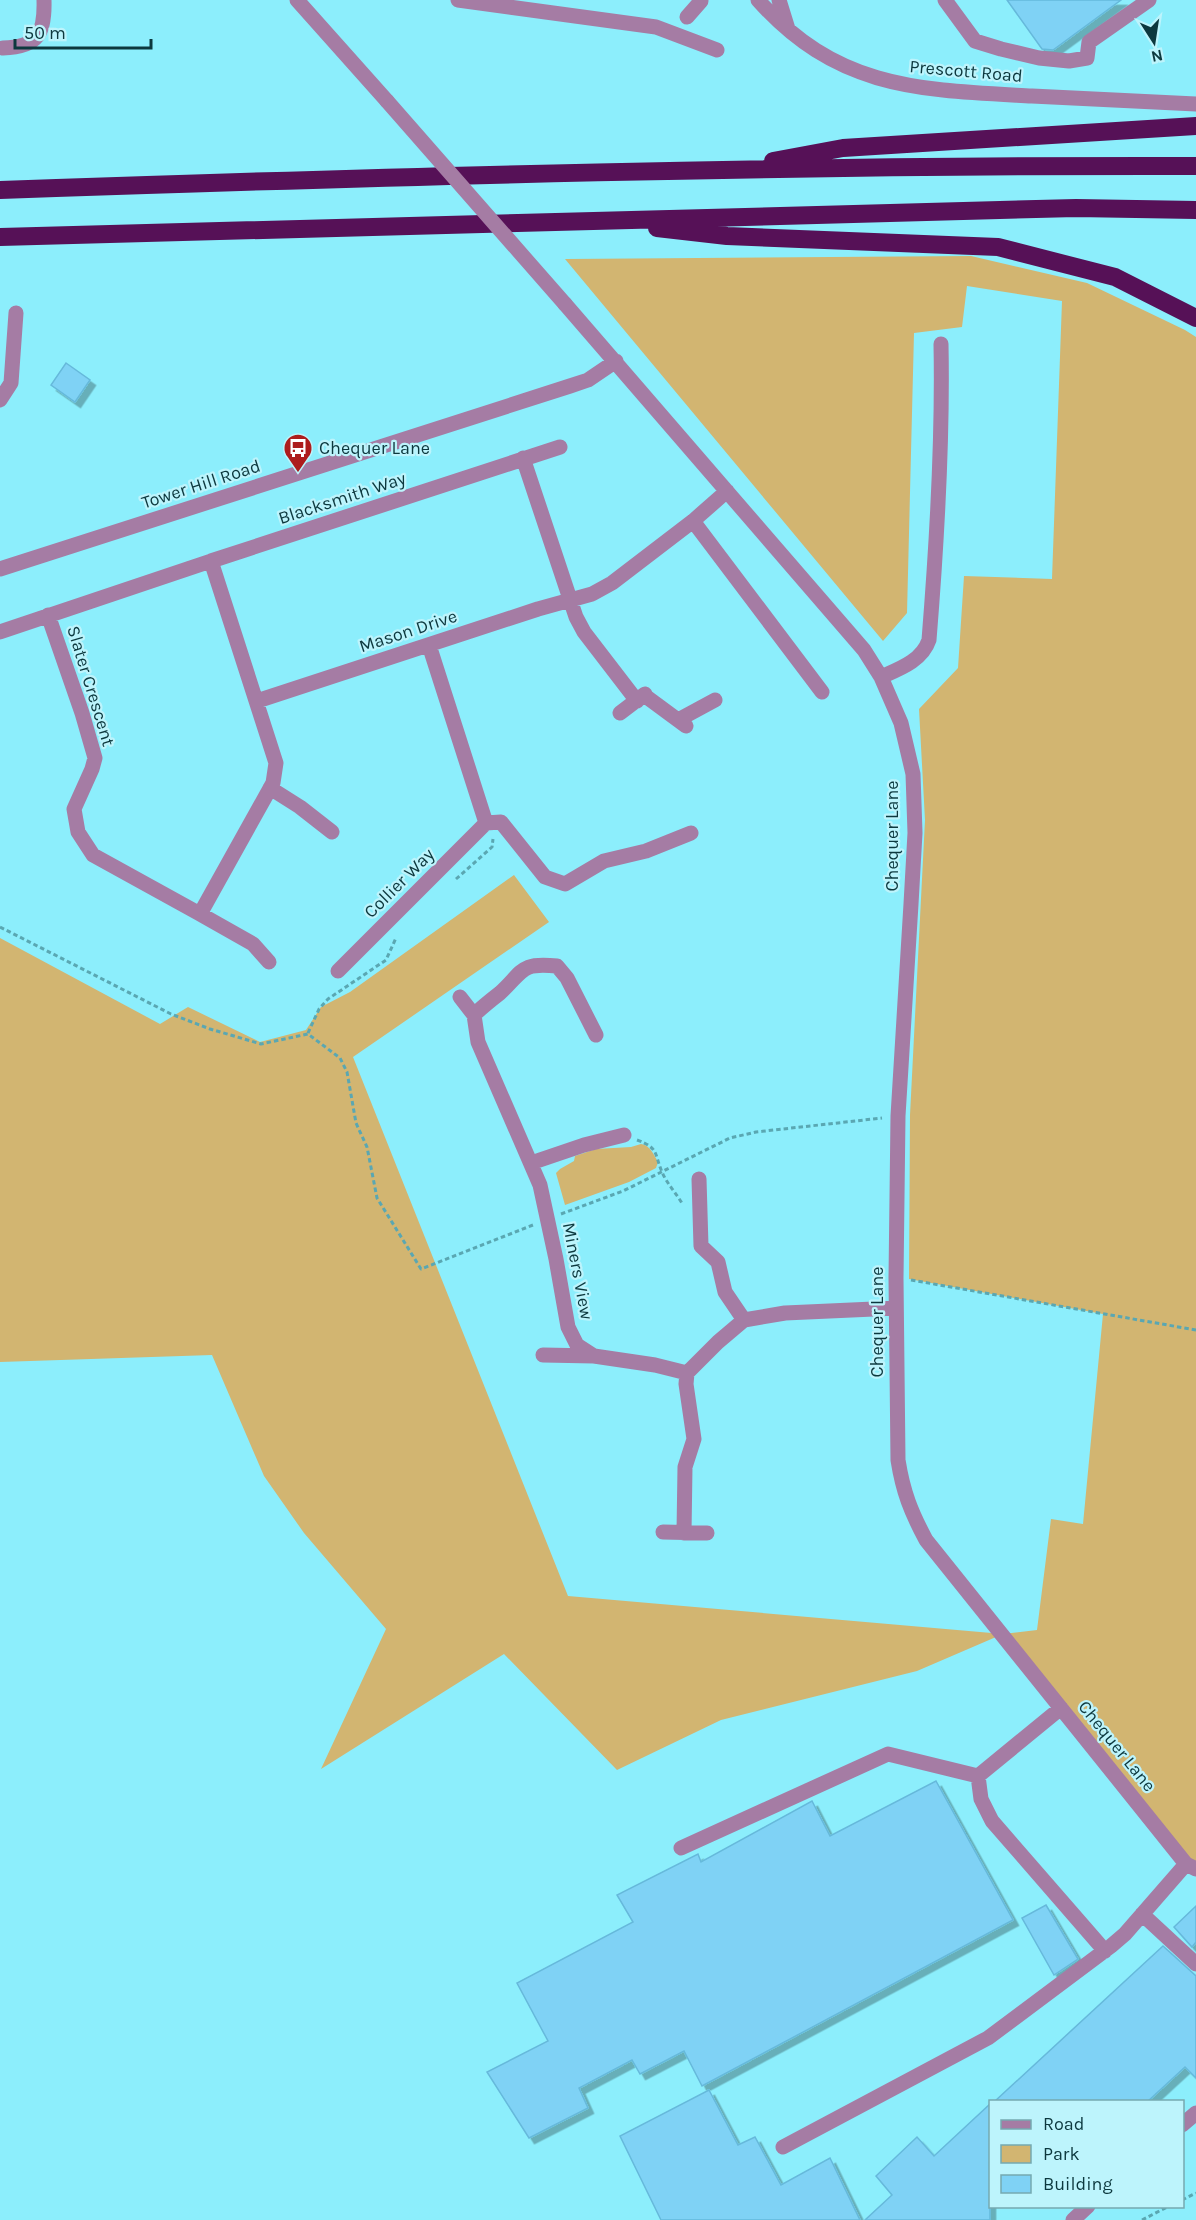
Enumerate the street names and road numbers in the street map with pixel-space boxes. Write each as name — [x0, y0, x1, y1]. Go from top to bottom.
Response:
street label: Prescott Road — [908, 55, 1024, 87]
street label: Tower Hill Road — [139, 454, 263, 514]
street label: Blacksmith Way — [275, 467, 409, 529]
street label: Mason Drive — [356, 605, 460, 657]
street label: Slater Crescent — [62, 623, 120, 749]
street label: Chequer Lane — [881, 780, 903, 892]
street label: Collier Way — [359, 843, 439, 923]
street label: Miners View — [558, 1220, 598, 1322]
street label: Chequer Lane — [866, 1266, 888, 1378]
street label: Chequer Lane — [1074, 1696, 1160, 1796]

